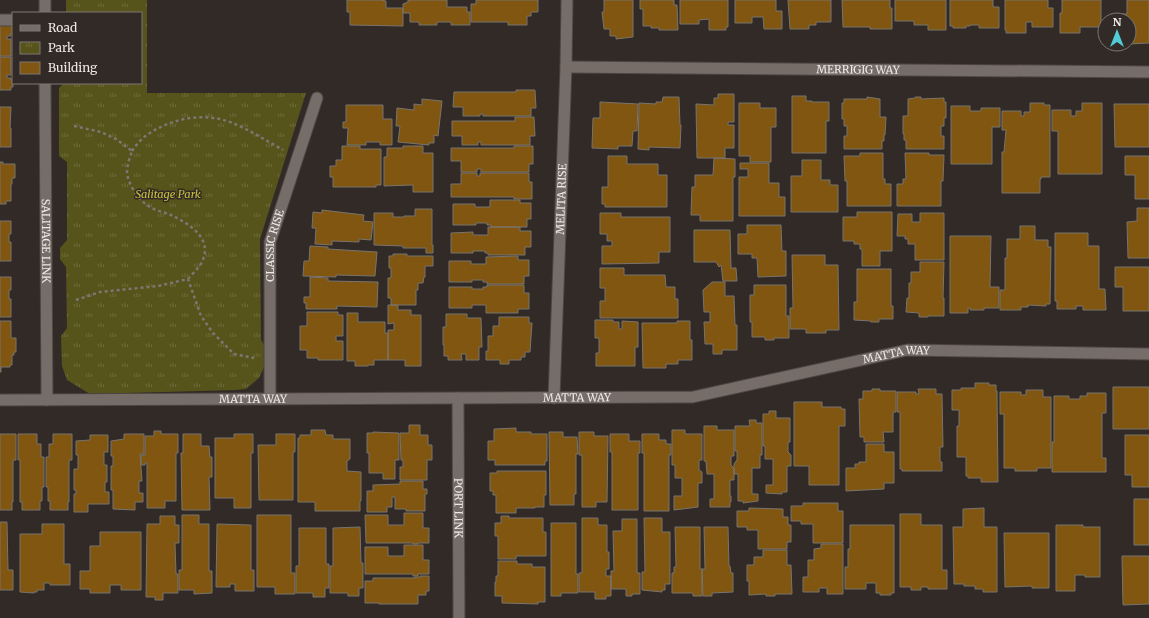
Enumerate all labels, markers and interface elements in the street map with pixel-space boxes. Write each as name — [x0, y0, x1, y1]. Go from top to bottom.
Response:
legend — [12, 12, 142, 84]
north arrow — [1097, 12, 1137, 52]
text: N — [1113, 15, 1122, 29]
text: Road — [48, 20, 77, 35]
text: Park — [48, 40, 75, 55]
text: Building — [48, 60, 98, 75]
street label: MERRIGIG WAY — [816, 62, 901, 77]
street label: MELITA RISE — [553, 163, 569, 235]
park label: Salitage Park — [135, 187, 201, 201]
street label: SALITAGE LINK — [39, 199, 53, 283]
street label: CLASSIC RISE — [263, 208, 287, 282]
street label: MATTA WAY — [861, 343, 931, 367]
street label: MATTA WAY — [543, 390, 612, 405]
street label: MATTA WAY — [219, 392, 288, 406]
street label: PORT LINK — [451, 478, 466, 538]

